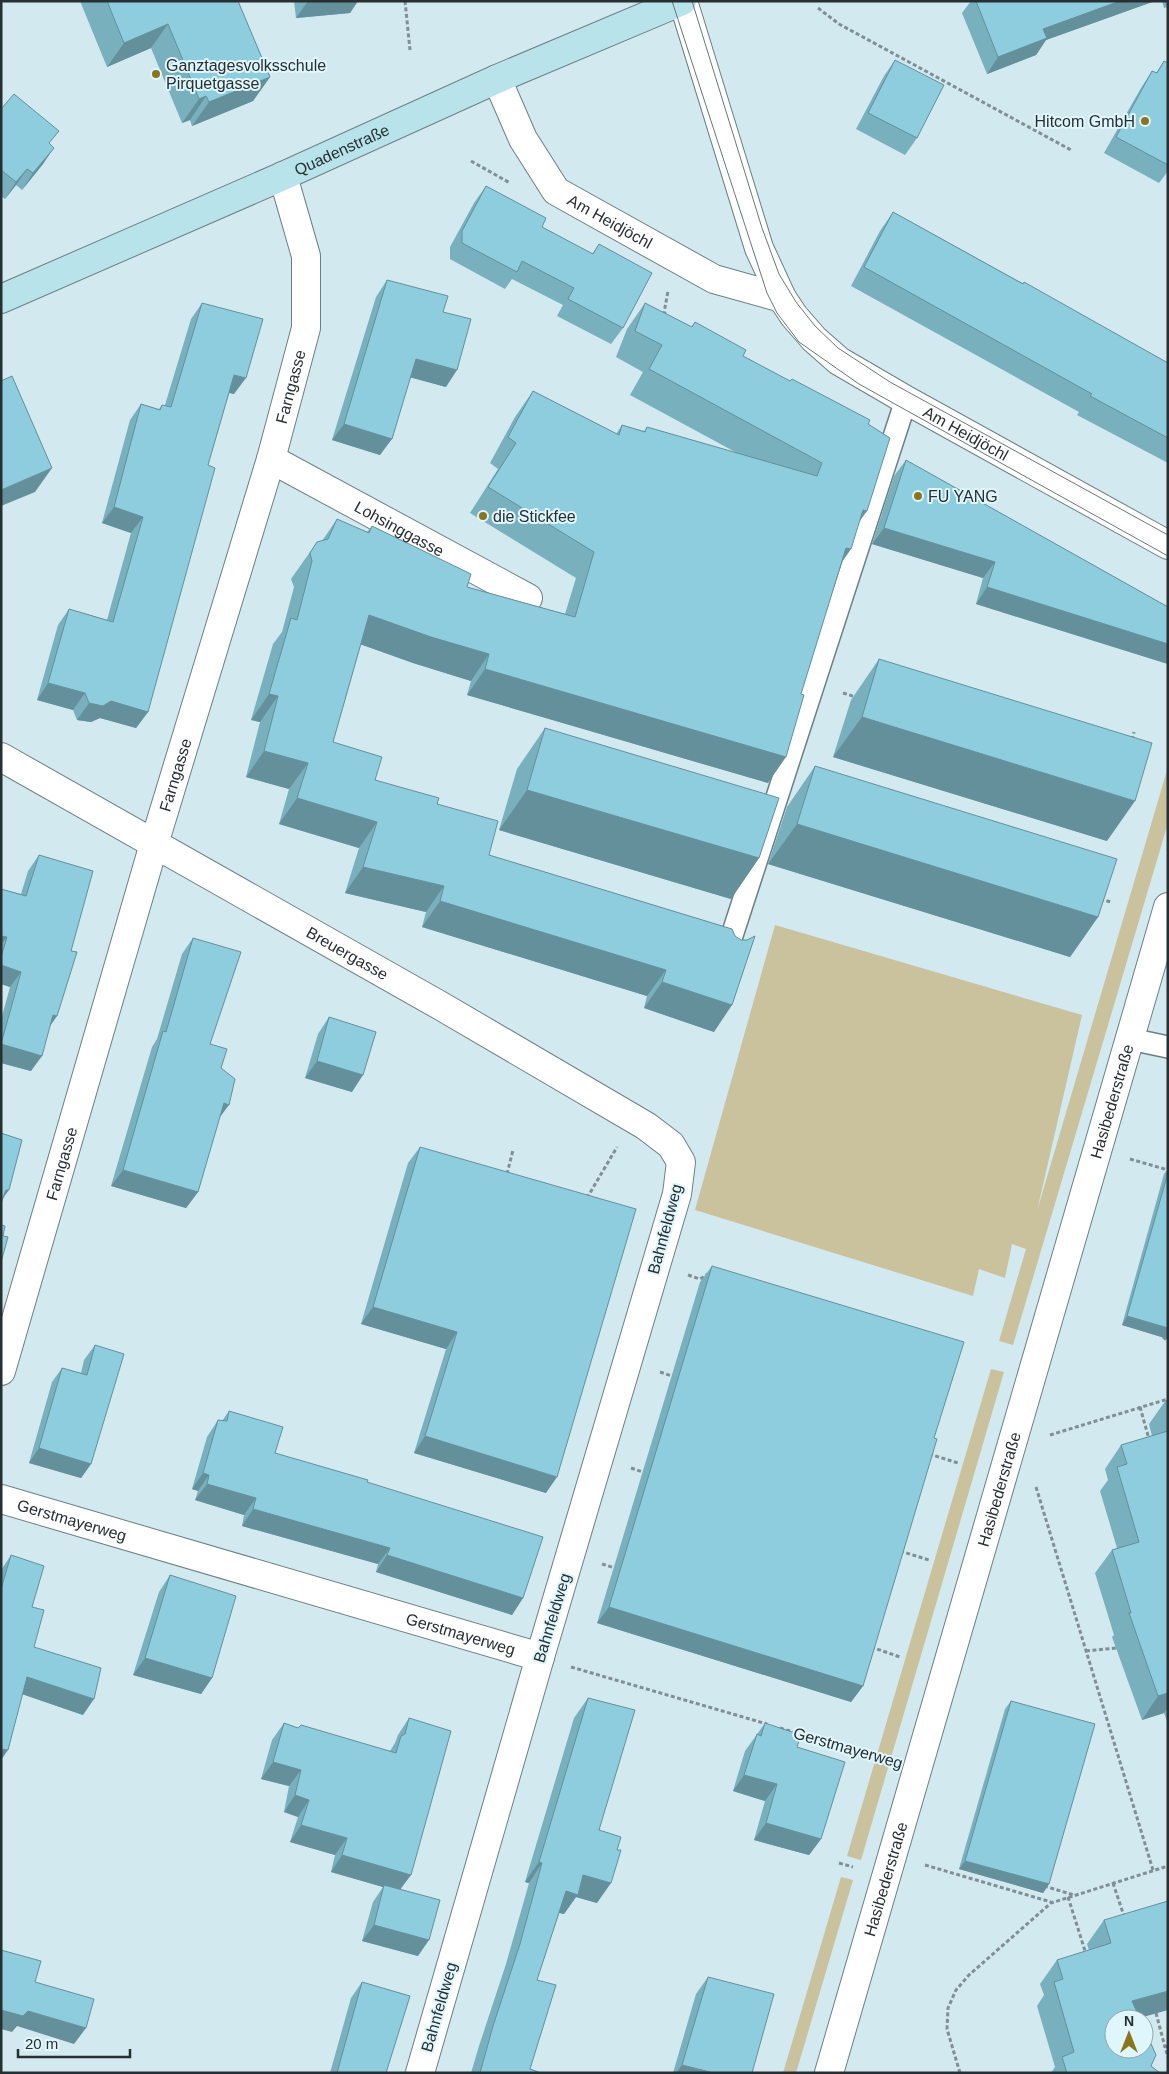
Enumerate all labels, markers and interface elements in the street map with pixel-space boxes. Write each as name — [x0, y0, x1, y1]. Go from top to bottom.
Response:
place label: Ganztagesvolksschule Pirquetgasse — [166, 57, 326, 92]
marker: Ganztagesvolksschule Pirquetgasse — [150, 68, 162, 80]
place label: Hitcom GmbH — [1035, 113, 1135, 130]
marker: Hitcom GmbH — [1139, 115, 1151, 127]
street label: Quadenstraße — [291, 121, 392, 178]
street label: Am Heidjöchl — [565, 191, 656, 252]
street label: Farngasse — [272, 348, 308, 425]
street label: Am Heidjöchl — [921, 403, 1011, 463]
place label: FU YANG — [928, 488, 998, 505]
marker: FU YANG — [912, 490, 924, 502]
street label: Lohsinggasse — [352, 497, 447, 559]
place label: die Stickfee — [493, 508, 576, 525]
marker: die Stickfee — [477, 510, 489, 522]
street label: Farngasse — [156, 736, 194, 814]
street label: Breuergasse — [304, 923, 391, 983]
street label: Hasibederstraße — [1087, 1042, 1136, 1160]
street label: Farngasse — [43, 1125, 80, 1202]
street label: Bahnfeldweg — [645, 1182, 685, 1276]
street label: Hasibederstraße — [974, 1430, 1023, 1548]
street label: Gerstmayerweg — [15, 1496, 129, 1544]
street label: Bahnfeldweg — [530, 1571, 574, 1665]
street label: Gerstmayerweg — [404, 1610, 517, 1658]
street label: Gerstmayerweg — [791, 1724, 905, 1772]
street label: Hasibederstraße — [861, 1820, 910, 1938]
street label: Bahnfeldweg — [418, 1960, 460, 2054]
north arrow — [1104, 2009, 1154, 2059]
text: N — [1124, 2013, 1134, 2029]
scale bar — [18, 2026, 130, 2058]
text: 20 m — [25, 2035, 58, 2052]

